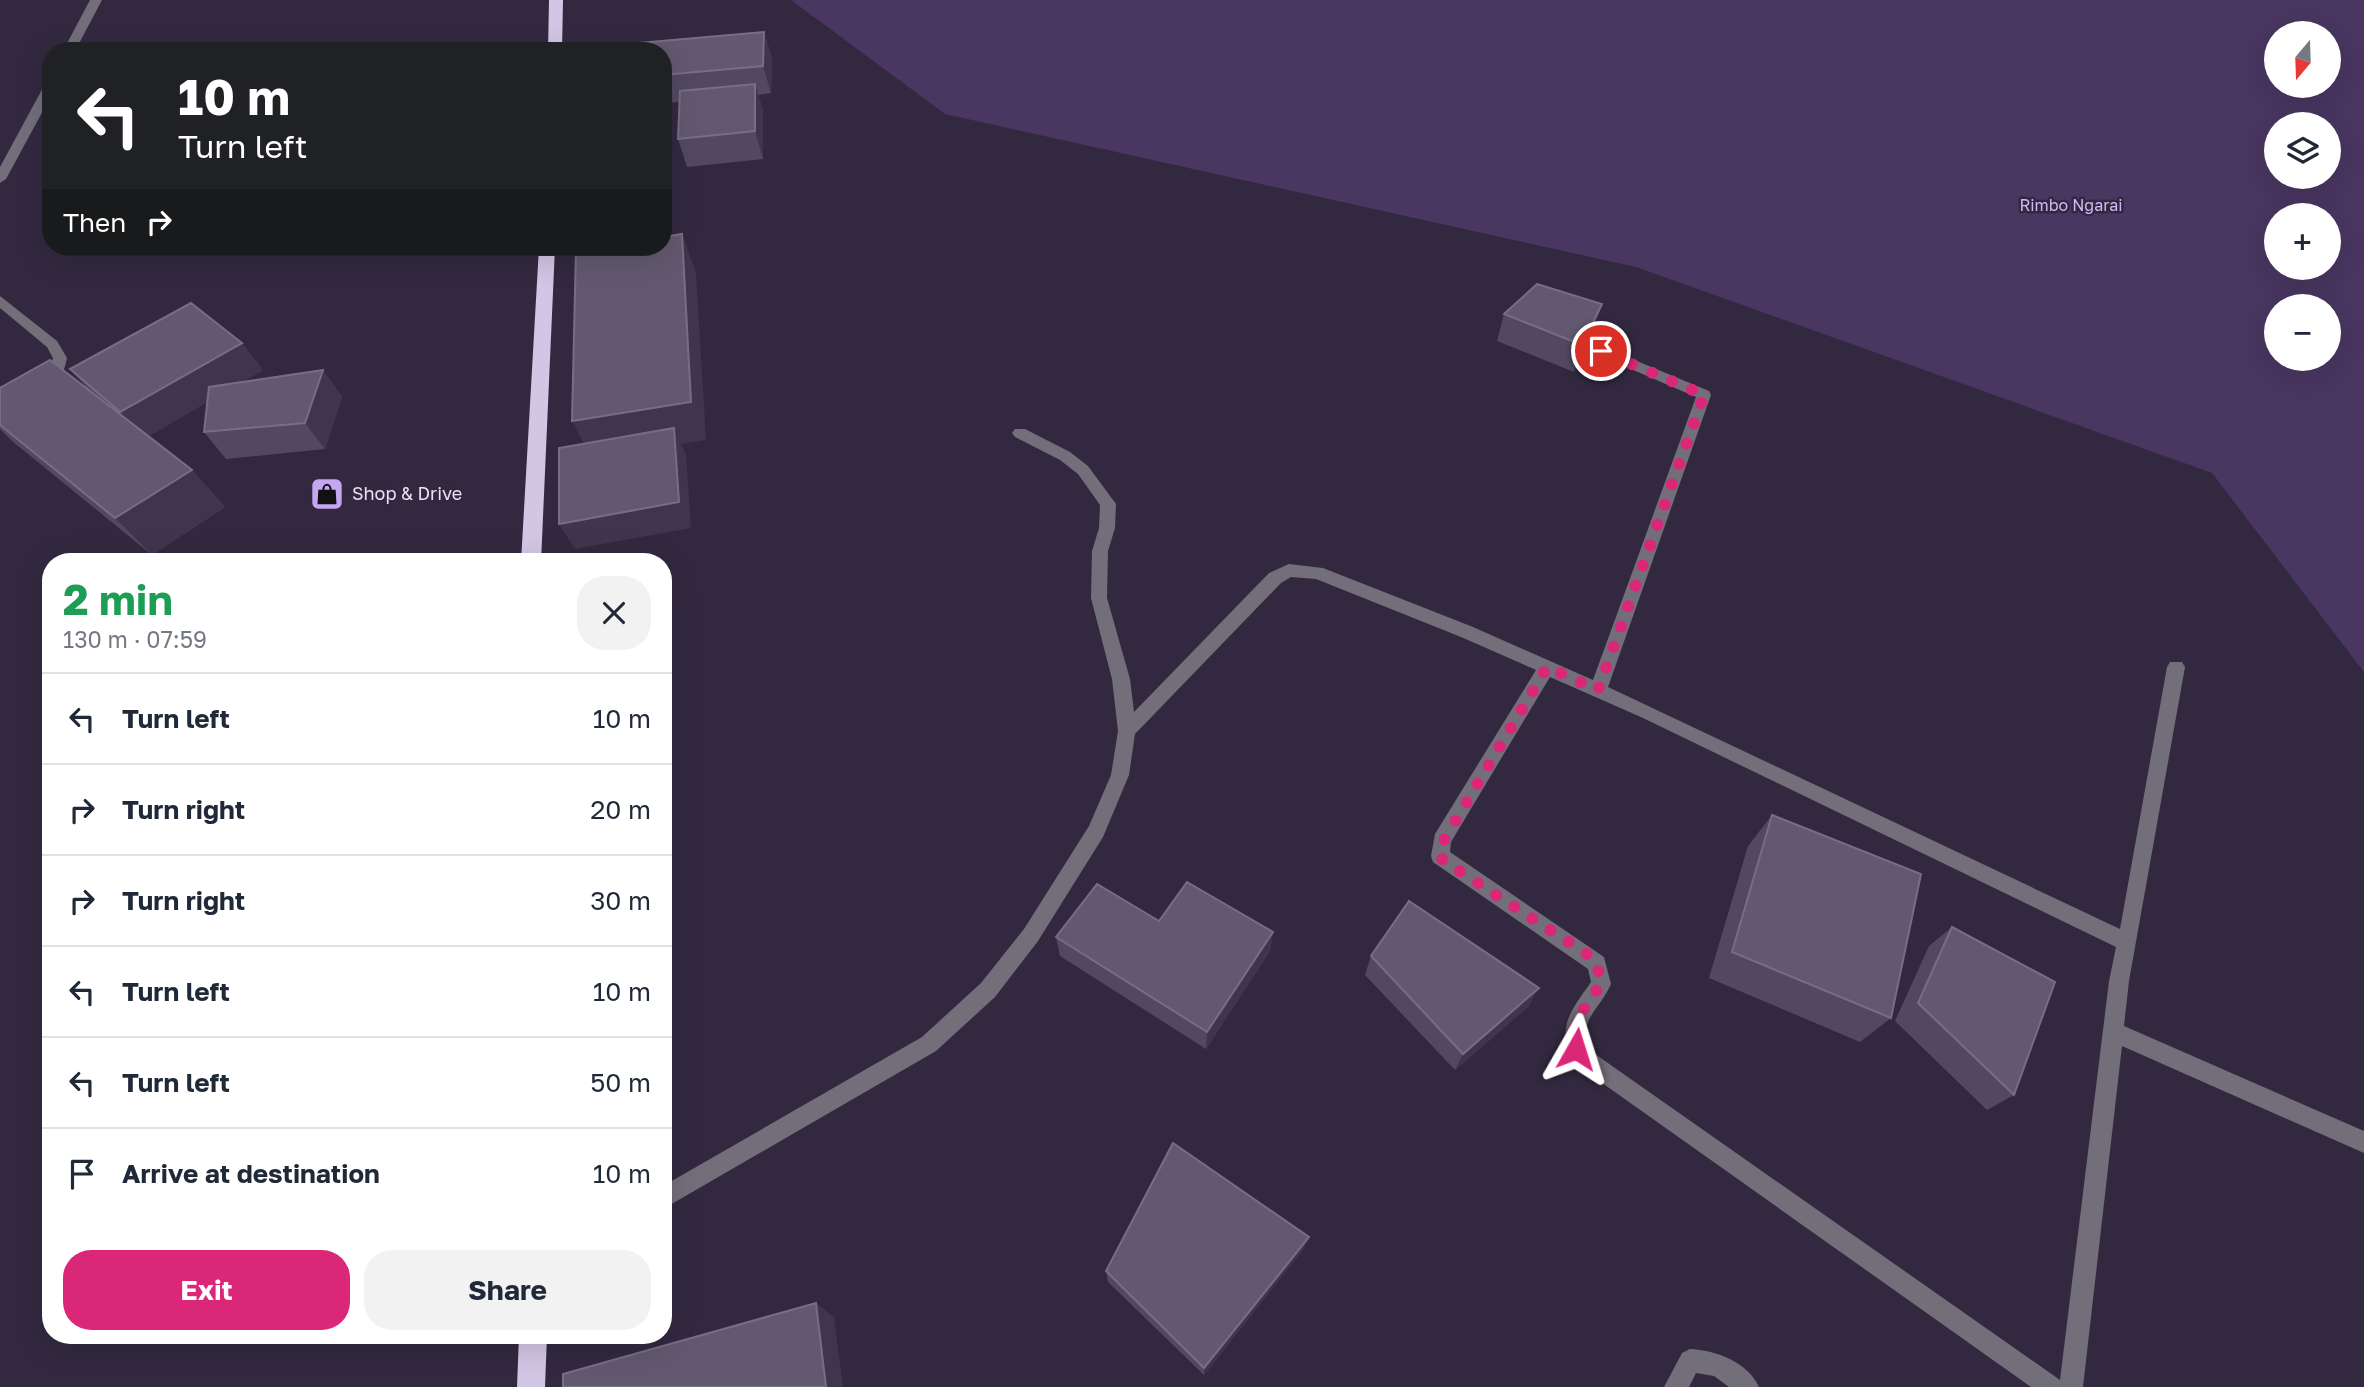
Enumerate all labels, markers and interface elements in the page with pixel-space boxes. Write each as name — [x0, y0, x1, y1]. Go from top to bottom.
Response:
north arrow — [2264, 21, 2342, 98]
map controls — [2264, 21, 2341, 371]
text: 10 m — [178, 67, 290, 126]
icon: left — [63, 70, 154, 161]
button: layers — [2264, 112, 2341, 189]
text: Turn left — [178, 127, 307, 165]
park label: Rimbo Ngarai — [2019, 195, 2123, 215]
icon: right — [140, 203, 178, 241]
button: + — [2264, 203, 2341, 280]
text: Then — [63, 207, 126, 238]
button: − — [2264, 294, 2341, 371]
pin — [1571, 321, 1631, 381]
icon: arrive — [1582, 332, 1620, 370]
shop icon: Shop & Drive — [308, 475, 346, 513]
place label: Shop & Drive — [352, 482, 462, 504]
text: 2 min — [63, 574, 173, 624]
button: close — [577, 576, 651, 650]
text: 130 m · 07:59 — [63, 625, 207, 653]
icon: left — [63, 700, 101, 738]
text: Turn left — [122, 703, 230, 734]
text: 10 m — [593, 703, 651, 734]
icon: right — [63, 791, 101, 829]
text: Turn right — [122, 794, 245, 825]
text: 20 m — [590, 794, 651, 825]
icon: right — [63, 882, 101, 920]
text: Turn right — [122, 885, 245, 916]
text: 30 m — [590, 885, 651, 916]
icon: left — [63, 973, 101, 1011]
text: Turn left — [122, 976, 230, 1007]
text: 10 m — [593, 976, 651, 1007]
position arrow — [1539, 1012, 1613, 1086]
icon: left — [63, 1064, 101, 1102]
text: Turn left — [122, 1067, 230, 1098]
text: 50 m — [590, 1067, 651, 1098]
icon: arrive — [63, 1155, 101, 1193]
text: Arrive at destination — [122, 1158, 380, 1189]
text: 10 m — [593, 1158, 651, 1189]
button: Exit — [63, 1250, 350, 1330]
button: Share — [364, 1250, 651, 1330]

